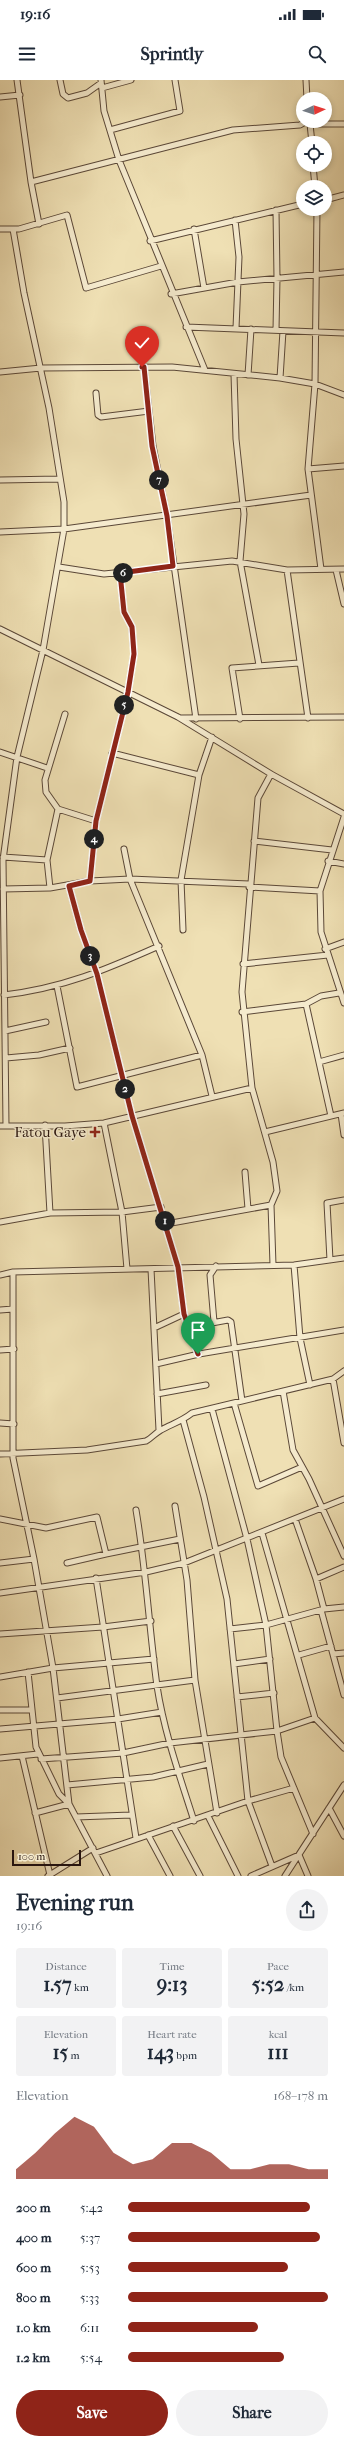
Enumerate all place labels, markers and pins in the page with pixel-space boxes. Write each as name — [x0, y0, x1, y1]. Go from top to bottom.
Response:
pin — [125, 326, 159, 367]
pin: 7 — [149, 470, 169, 490]
pin: 6 — [113, 563, 133, 583]
pin: 5 — [114, 695, 134, 715]
pin: 4 — [84, 829, 104, 849]
pin: 3 — [80, 946, 100, 966]
pin: 2 — [115, 1079, 135, 1099]
place label: Fatou Gaye — [14, 1123, 87, 1141]
marker: Fatou Gaye — [89, 1126, 101, 1138]
pin: 1 — [155, 1211, 175, 1231]
pin — [181, 1313, 215, 1354]

